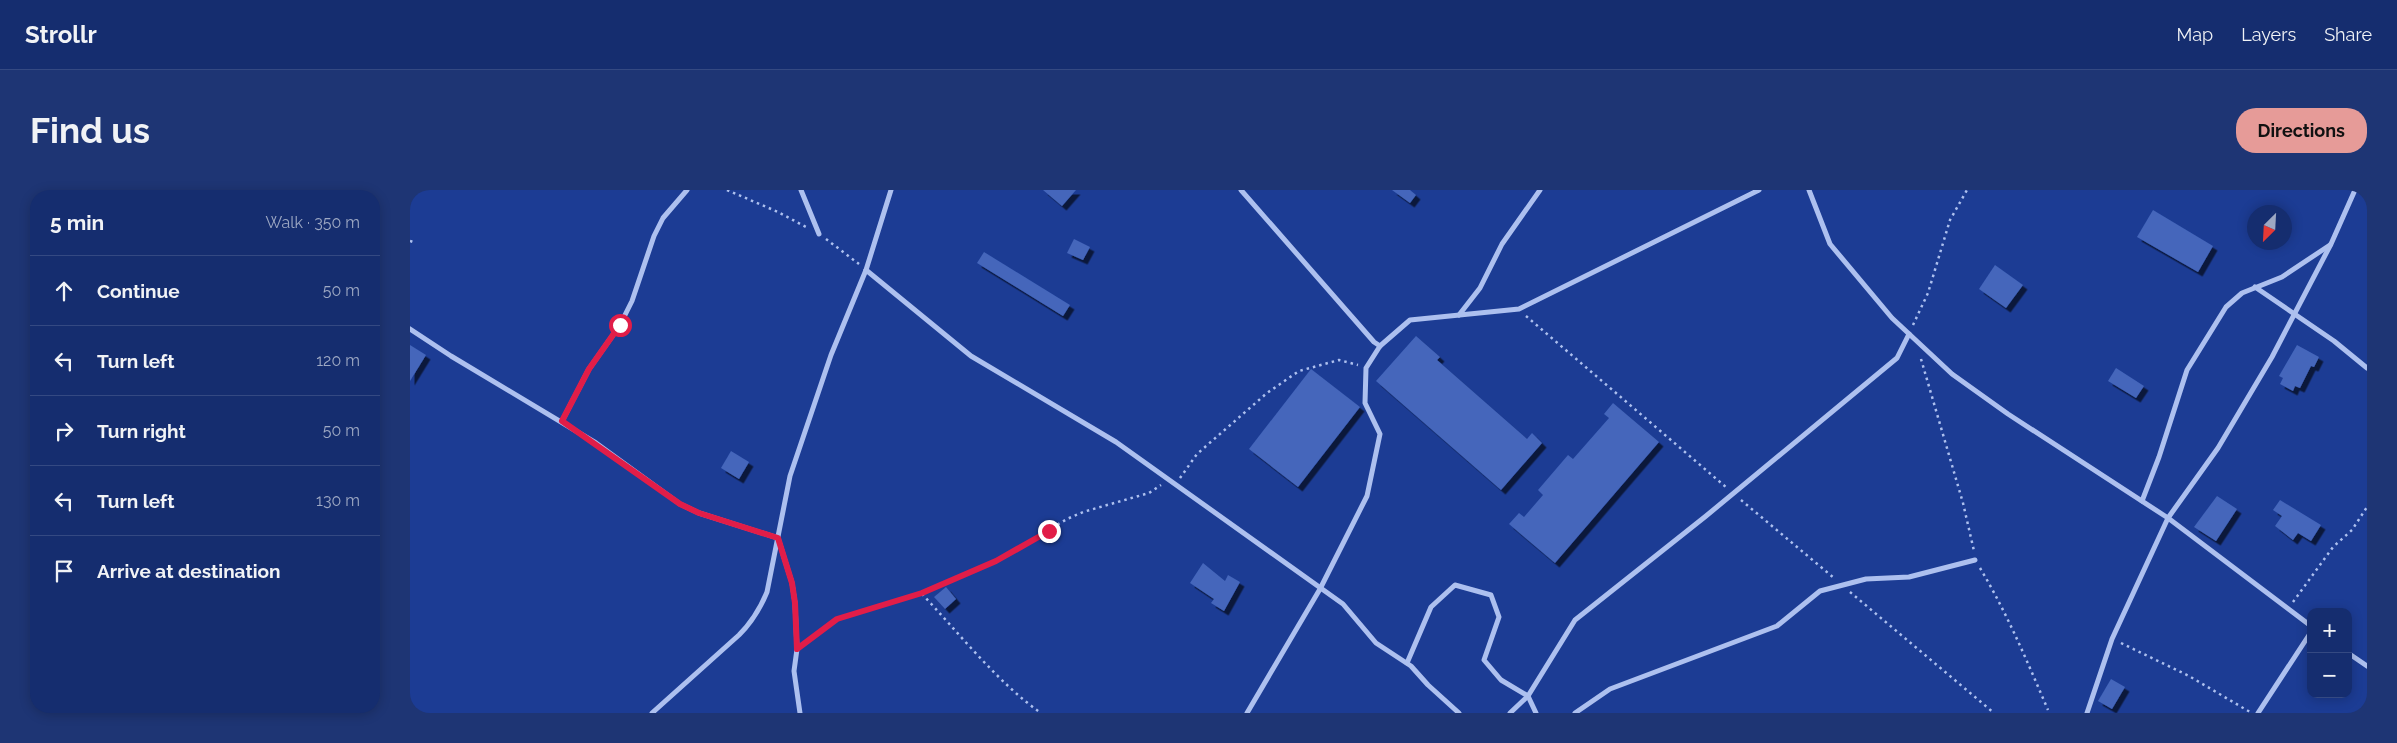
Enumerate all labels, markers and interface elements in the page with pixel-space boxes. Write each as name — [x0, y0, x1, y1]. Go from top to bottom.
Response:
text: Strollr — [25, 20, 97, 49]
text: Map — [2177, 24, 2213, 45]
text: Layers — [2241, 24, 2296, 45]
text: Share — [2324, 24, 2372, 45]
button: Directions — [2236, 108, 2367, 153]
text: Find us — [30, 110, 150, 151]
north arrow — [2247, 205, 2292, 250]
text: 5 min — [50, 210, 104, 235]
text: Walk · 350 m — [266, 213, 360, 232]
icon: ahead — [50, 277, 78, 305]
text: Continue — [97, 280, 180, 302]
text: 50 m — [323, 281, 360, 300]
route start — [609, 314, 632, 337]
icon: left — [50, 347, 78, 375]
text: Turn left — [97, 350, 174, 372]
text: 120 m — [316, 351, 360, 370]
icon: right — [50, 417, 78, 445]
text: Turn right — [97, 420, 186, 442]
text: 50 m — [323, 421, 360, 440]
icon: left — [50, 487, 78, 515]
text: Turn left — [97, 490, 174, 512]
text: 130 m — [316, 491, 360, 510]
route end — [1038, 520, 1061, 543]
icon: arrive — [50, 557, 78, 585]
text: Arrive at destination — [97, 560, 281, 582]
map controls — [2307, 608, 2352, 698]
button: + — [2307, 608, 2352, 653]
button: − — [2307, 653, 2352, 698]

